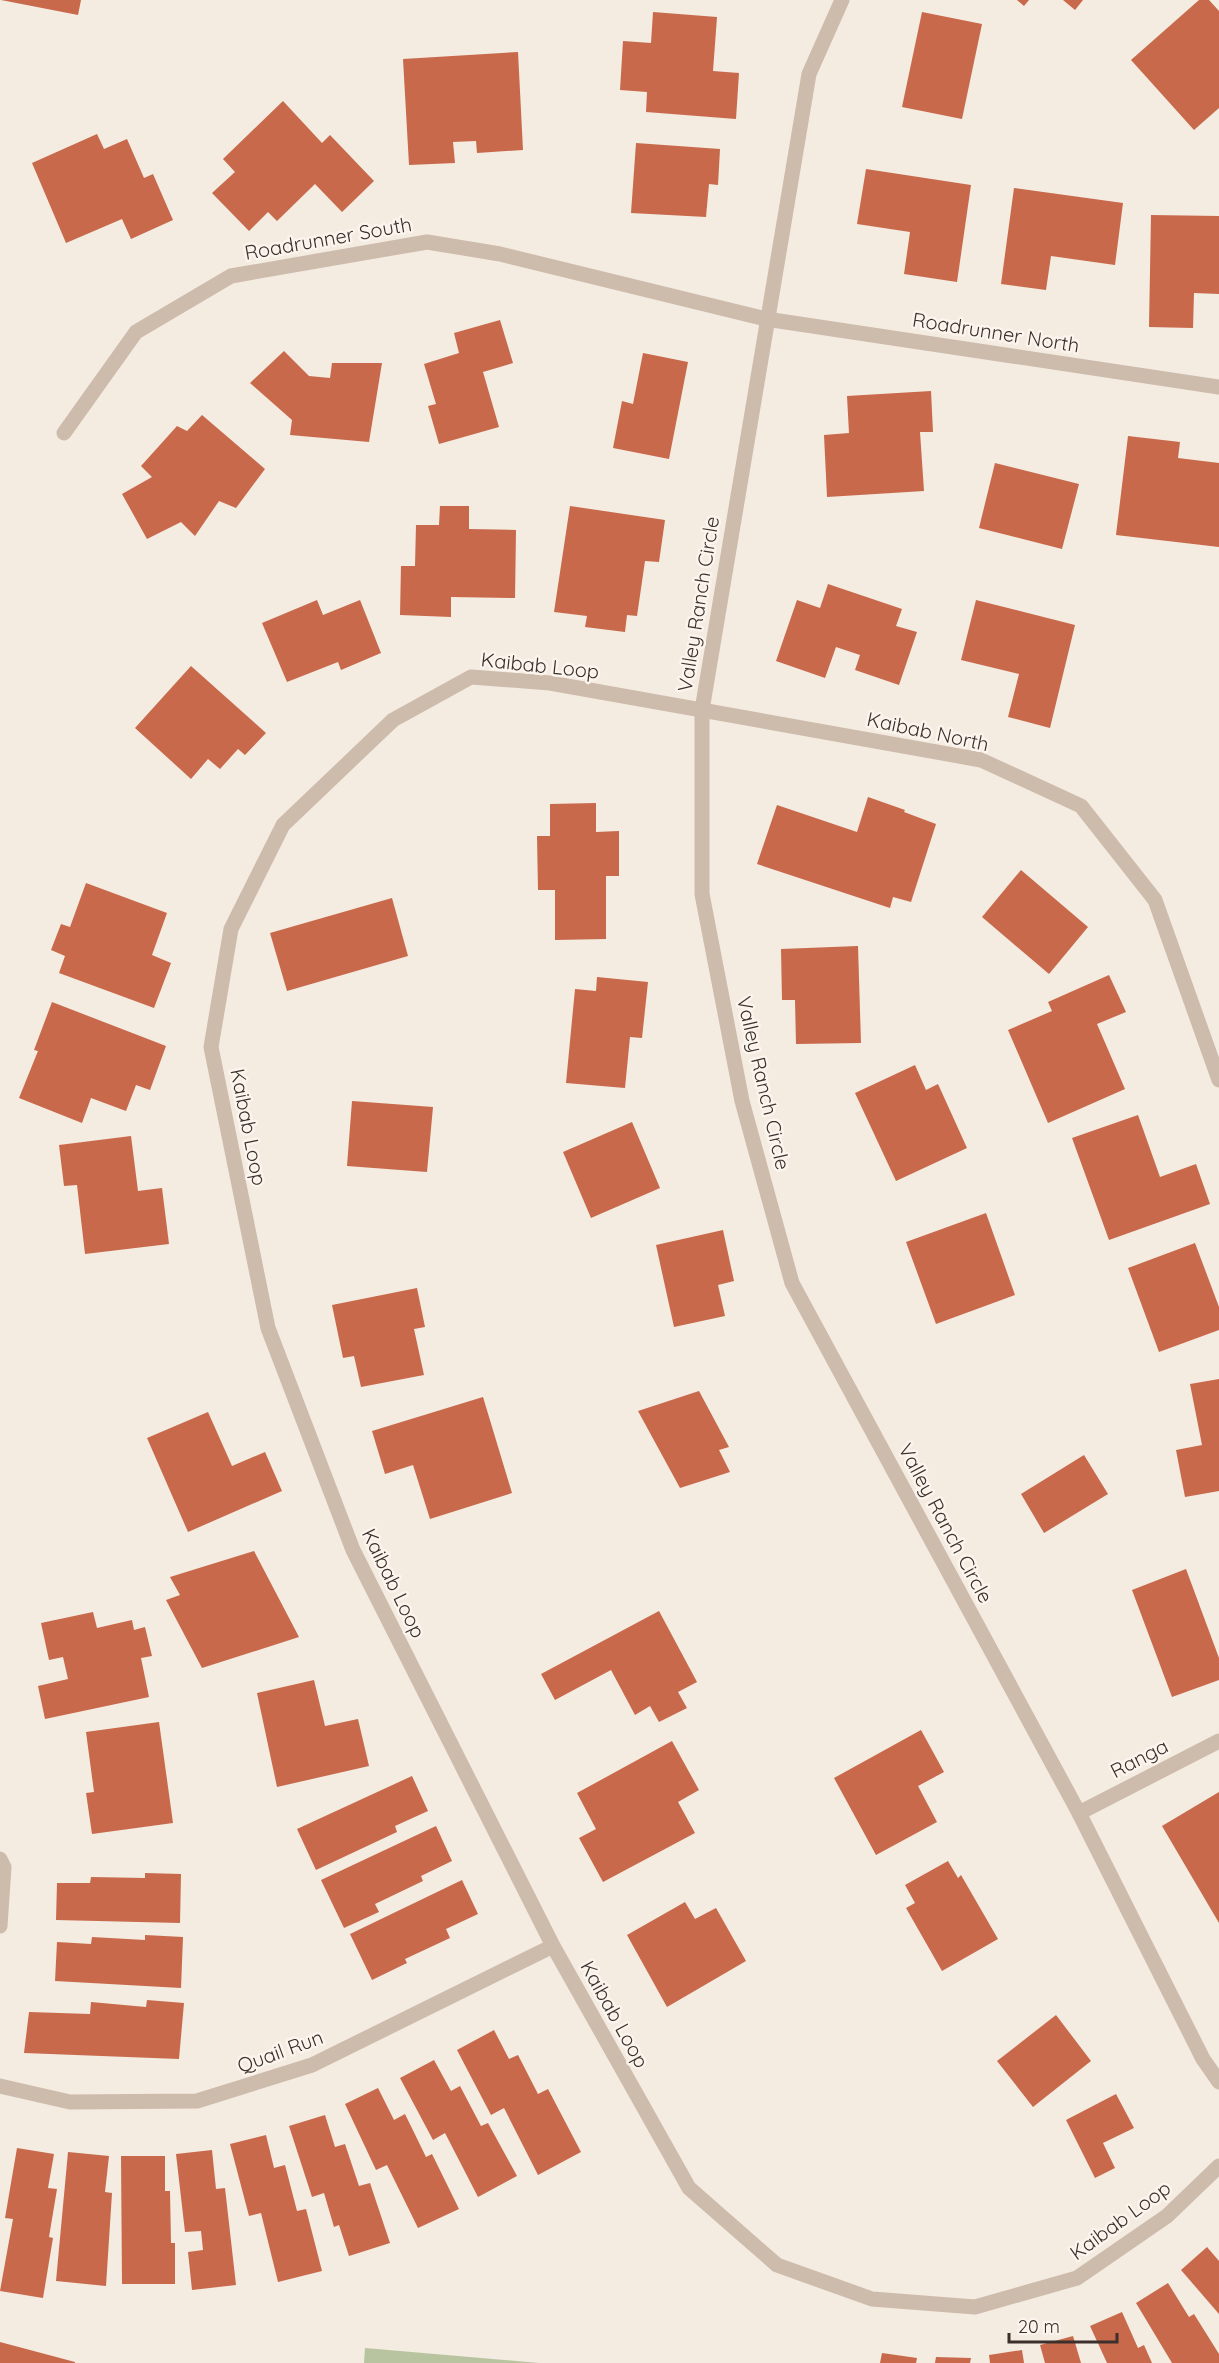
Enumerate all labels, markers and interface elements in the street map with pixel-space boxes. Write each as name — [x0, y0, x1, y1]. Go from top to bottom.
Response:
street label: Roadrunner South — [243, 211, 413, 265]
street label: Roadrunner North — [911, 306, 1081, 358]
street label: Valley Ranch Circle — [672, 515, 724, 693]
street label: Kaibab Loop — [480, 646, 600, 684]
street label: Kaibab North — [865, 706, 991, 756]
street label: Valley Ranch Circle — [732, 994, 796, 1172]
street label: Kaibab Loop — [225, 1066, 273, 1188]
street label: Valley Ranch Circle — [893, 1439, 999, 1607]
street label: Kaibab Loop — [357, 1524, 431, 1642]
street label: Ranga — [1106, 1733, 1172, 1783]
street label: Kaibab Loop — [575, 1956, 655, 2072]
street label: Quail Run — [234, 2024, 326, 2078]
street label: Kaibab Loop — [1065, 2175, 1175, 2265]
scale bar — [1009, 2306, 1117, 2344]
text: 20 m — [1018, 2315, 1060, 2338]

